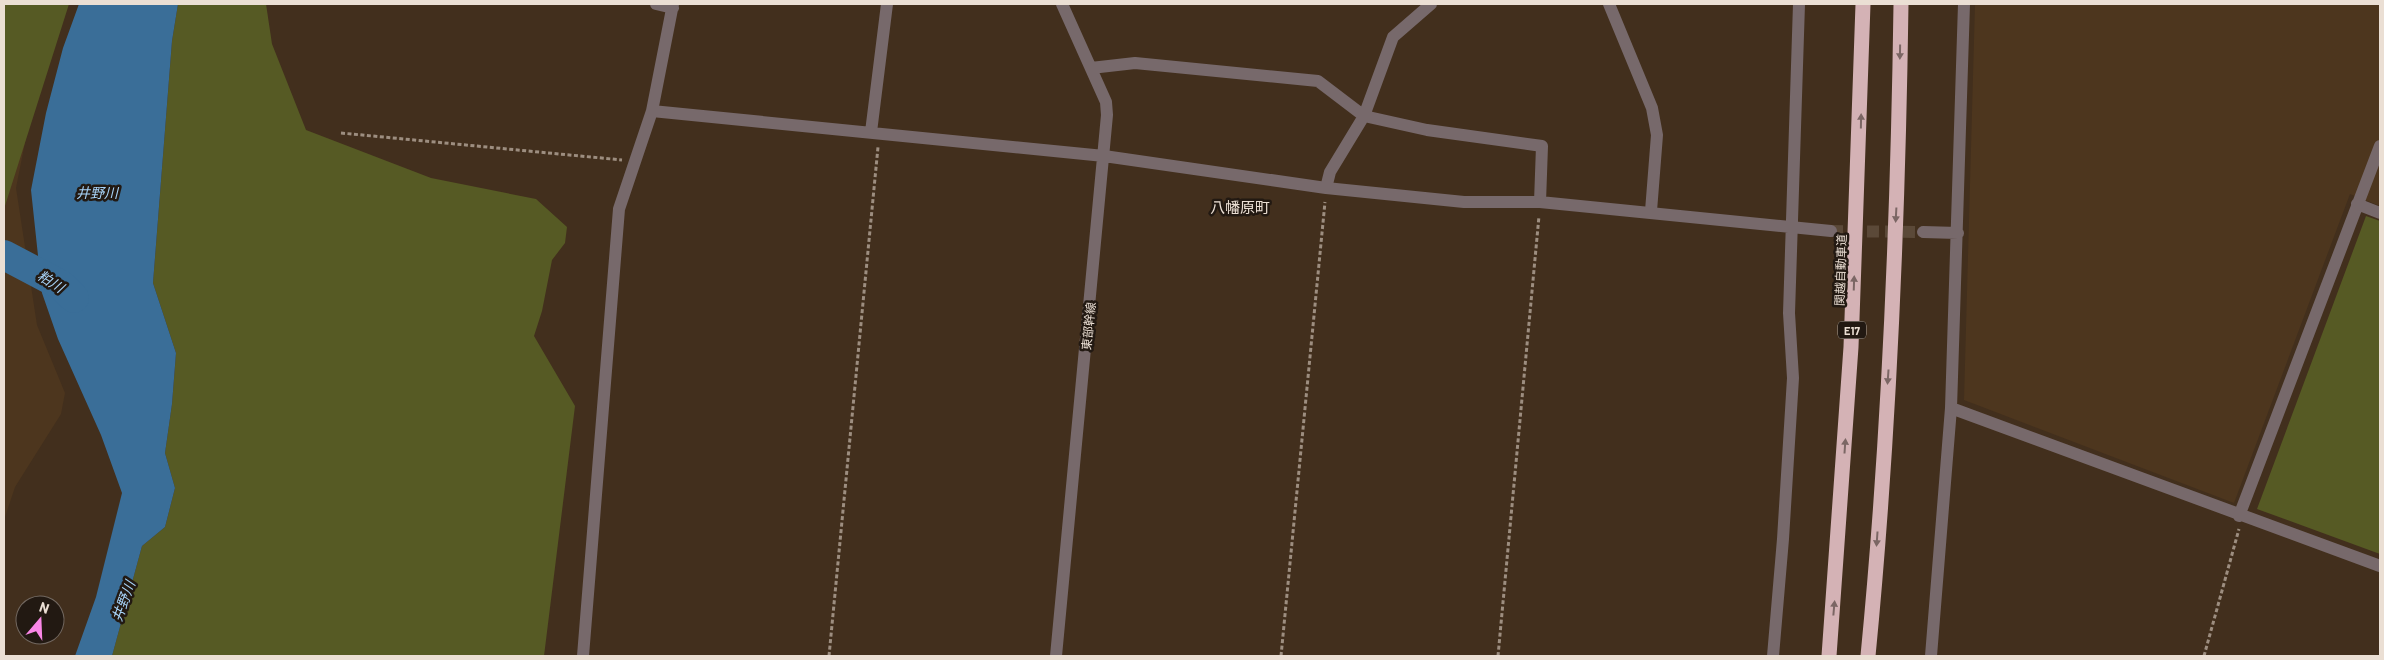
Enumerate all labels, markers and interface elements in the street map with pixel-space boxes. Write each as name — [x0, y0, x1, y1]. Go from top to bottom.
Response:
one-way arrow — [1896, 45, 1904, 61]
one-way arrow — [1857, 113, 1865, 129]
water label: 井野川 — [76, 184, 120, 201]
district label: 八幡原町 — [1210, 198, 1270, 216]
one-way arrow — [1892, 207, 1900, 223]
street label: 関越自動車道 — [1832, 234, 1848, 306]
water label: 粕川 — [35, 266, 69, 297]
one-way arrow — [1850, 275, 1858, 291]
street label: 東部幹線 — [1079, 301, 1097, 351]
road number: E17 — [1838, 322, 1866, 338]
one-way arrow — [1884, 370, 1892, 386]
one-way arrow — [1841, 437, 1849, 453]
one-way arrow — [1873, 532, 1881, 548]
water label: 井野川 — [108, 576, 139, 624]
north arrow — [15, 595, 65, 645]
text: N — [37, 598, 52, 617]
one-way arrow — [1830, 599, 1838, 615]

